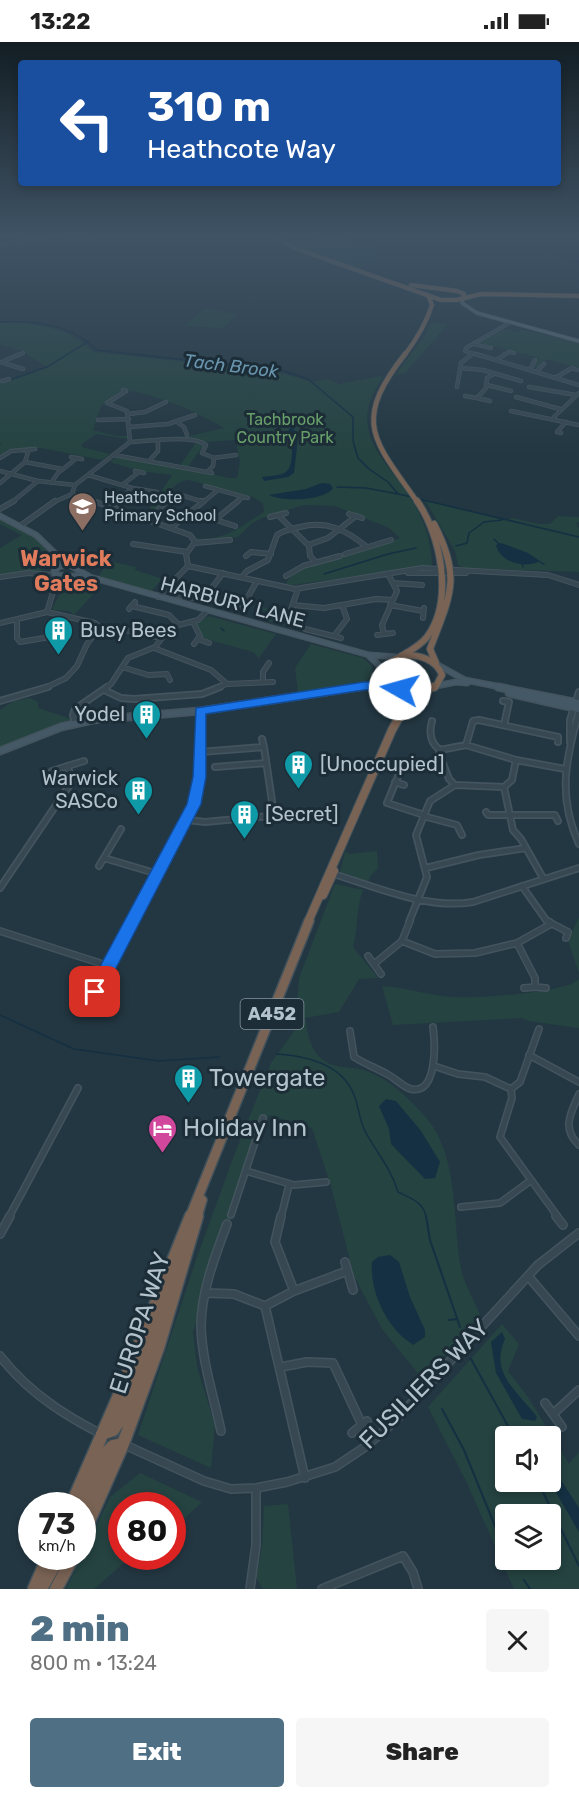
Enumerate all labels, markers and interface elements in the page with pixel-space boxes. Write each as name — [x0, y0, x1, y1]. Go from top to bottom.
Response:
text: 13:22 — [30, 8, 90, 35]
text: 310 m — [147, 82, 271, 132]
icon: left — [48, 84, 126, 162]
text: Heathcote Way — [147, 133, 336, 165]
water label: Tach Brook — [183, 349, 280, 383]
park label: Tachbrook Country Park — [236, 410, 334, 447]
place label: Heathcote Primary School — [104, 488, 216, 525]
school or university icon: Heathcote Primary School — [67, 490, 99, 532]
district label: Warwick Gates — [20, 545, 112, 597]
street label: HARBURY LANE — [158, 571, 308, 633]
building icon: Busy Bees — [43, 614, 75, 656]
place label: Busy Bees — [80, 618, 177, 642]
position arrow — [368, 657, 432, 721]
building icon: Yodel — [130, 698, 162, 740]
place label: Yodel — [74, 702, 125, 726]
building icon: [Unoccupied] — [283, 748, 315, 790]
place label: [Unoccupied] — [320, 752, 444, 776]
place label: Warwick SASCo — [42, 766, 119, 813]
building icon: Warwick SASCo — [123, 774, 155, 816]
building icon: [Secret] — [228, 798, 260, 840]
place label: [Secret] — [265, 802, 338, 826]
pin — [69, 966, 120, 1017]
icon: arrive — [78, 975, 111, 1008]
road number: A452 — [240, 999, 304, 1029]
building icon: Towergate — [172, 1062, 204, 1104]
place label: Towergate — [209, 1064, 326, 1092]
hotel icon: Holiday Inn — [146, 1112, 178, 1154]
place label: Holiday Inn — [183, 1114, 307, 1142]
street label: EUROPA WAY — [104, 1249, 176, 1397]
street label: FUSILIERS WAY — [353, 1313, 495, 1455]
map controls — [495, 1426, 561, 1570]
button: sound — [495, 1426, 561, 1492]
speed limit sign: 80 — [108, 1492, 186, 1570]
button: layers — [495, 1504, 561, 1570]
text: 73 — [39, 1506, 75, 1542]
text: km/h — [38, 1537, 76, 1555]
text: 2 min — [30, 1607, 130, 1650]
button: close — [486, 1609, 549, 1672]
text: 800 m · 13:24 — [30, 1651, 157, 1675]
button: Exit — [30, 1718, 284, 1787]
button: Share — [296, 1718, 549, 1787]

